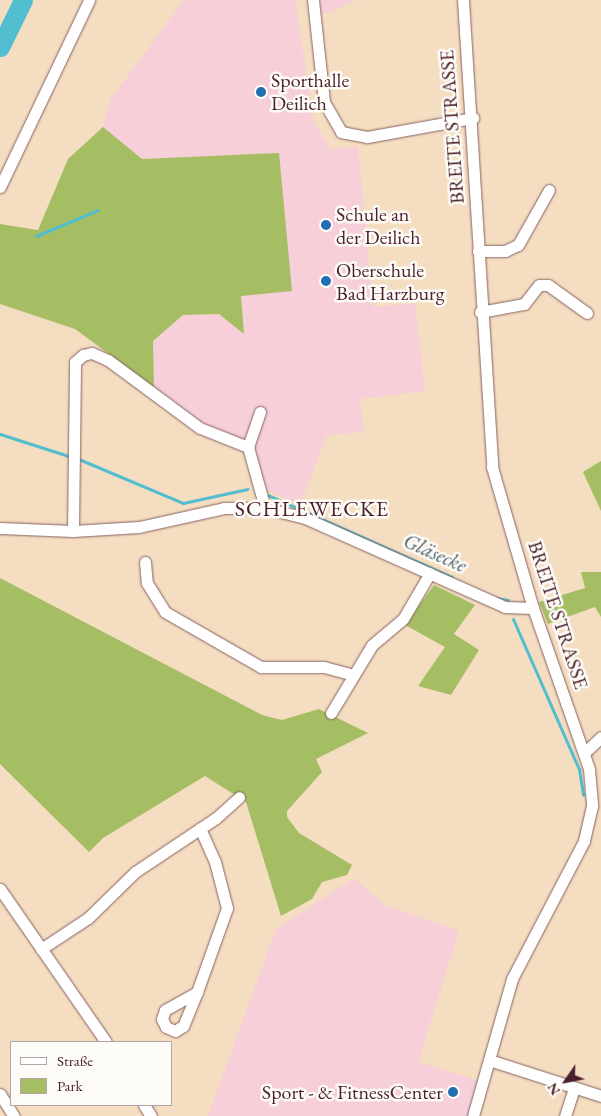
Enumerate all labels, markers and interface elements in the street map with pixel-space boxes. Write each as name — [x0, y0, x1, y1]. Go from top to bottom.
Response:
street label: BREITE STRASSE — [435, 49, 469, 205]
place label: Sporthalle Deilich — [271, 68, 349, 115]
marker: Sporthalle Deilich — [255, 86, 267, 98]
place label: Schule an der Deilich — [336, 202, 421, 249]
marker: Schule an der Deilich — [320, 219, 332, 231]
place label: Oberschule Bad Harzburg — [336, 258, 444, 305]
marker: Oberschule Bad Harzburg — [320, 275, 332, 287]
district label: SCHLEWECKE — [234, 496, 390, 522]
water label: Gläsecke — [399, 528, 471, 578]
street label: BREITE STRASSE — [523, 538, 593, 692]
legend — [10, 1041, 172, 1106]
text: Straße — [57, 1051, 93, 1070]
north arrow — [541, 1056, 591, 1106]
text: Park — [57, 1076, 83, 1095]
place label: Sport - & FitnessCenter — [262, 1080, 443, 1104]
text: N — [543, 1080, 564, 1099]
marker: Sport - & FitnessCenter — [447, 1086, 459, 1098]

